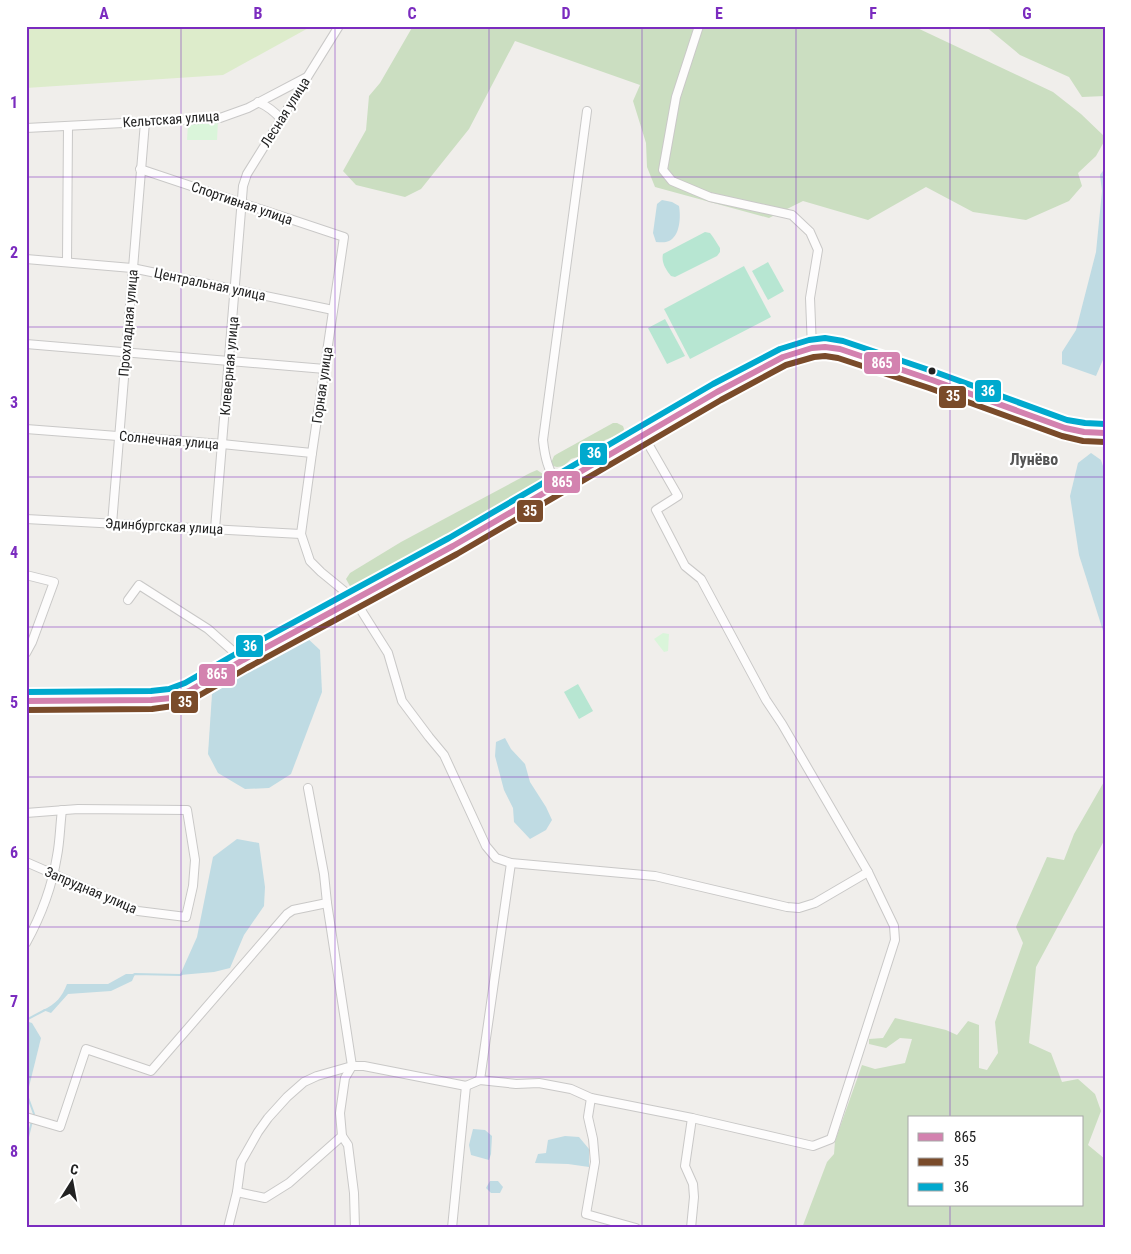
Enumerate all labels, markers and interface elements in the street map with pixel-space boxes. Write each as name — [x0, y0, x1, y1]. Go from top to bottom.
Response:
text: A — [99, 4, 109, 23]
text: B — [254, 4, 263, 23]
text: C — [407, 4, 417, 23]
text: D — [561, 4, 571, 23]
text: E — [715, 4, 723, 23]
text: F — [869, 4, 877, 23]
text: G — [1022, 4, 1032, 23]
street label: Лесная улица — [257, 74, 313, 150]
text: 1 — [10, 93, 18, 112]
street label: Кельтская улица — [122, 108, 220, 130]
street label: Спортивная улица — [189, 178, 295, 228]
text: 2 — [10, 243, 18, 262]
street label: Центральная улица — [153, 264, 267, 304]
street label: Прохладная улица — [115, 269, 141, 377]
street label: Клеверная улица — [217, 316, 241, 416]
street label: Горная улица — [309, 346, 335, 424]
line badge: 865 — [863, 351, 901, 375]
text: 865 — [871, 355, 893, 371]
unlabelled marker — [927, 366, 937, 376]
line badge: 36 — [974, 379, 1002, 403]
text: 36 — [981, 383, 995, 399]
line badge: 35 — [938, 385, 967, 409]
text: 35 — [946, 388, 960, 404]
text: 3 — [10, 393, 18, 412]
street label: Солнечная улица — [118, 428, 220, 452]
line badge: 36 — [579, 442, 608, 466]
text: 36 — [587, 445, 601, 461]
district label: Лунёво — [1010, 450, 1058, 469]
line badge: 865 — [543, 470, 581, 494]
text: 865 — [551, 474, 573, 490]
line badge: 35 — [516, 499, 544, 523]
text: 35 — [523, 503, 537, 519]
street label: Эдинбургская улица — [104, 515, 224, 537]
text: 4 — [10, 543, 18, 562]
line badge: 36 — [235, 634, 264, 658]
text: 36 — [243, 638, 257, 654]
line badge: 865 — [198, 663, 236, 687]
text: 865 — [206, 666, 228, 682]
line badge: 35 — [170, 690, 199, 714]
text: 5 — [10, 693, 18, 712]
text: 35 — [178, 694, 192, 710]
text: 6 — [10, 843, 18, 862]
street label: Запрудная улица — [43, 863, 139, 917]
text: 7 — [10, 992, 18, 1011]
legend — [908, 1116, 1084, 1206]
text: 865 — [954, 1128, 976, 1146]
text: 8 — [10, 1142, 18, 1161]
text: 35 — [954, 1152, 969, 1170]
north arrow — [48, 1156, 98, 1206]
text: С — [69, 1161, 80, 1178]
text: 36 — [954, 1178, 969, 1196]

